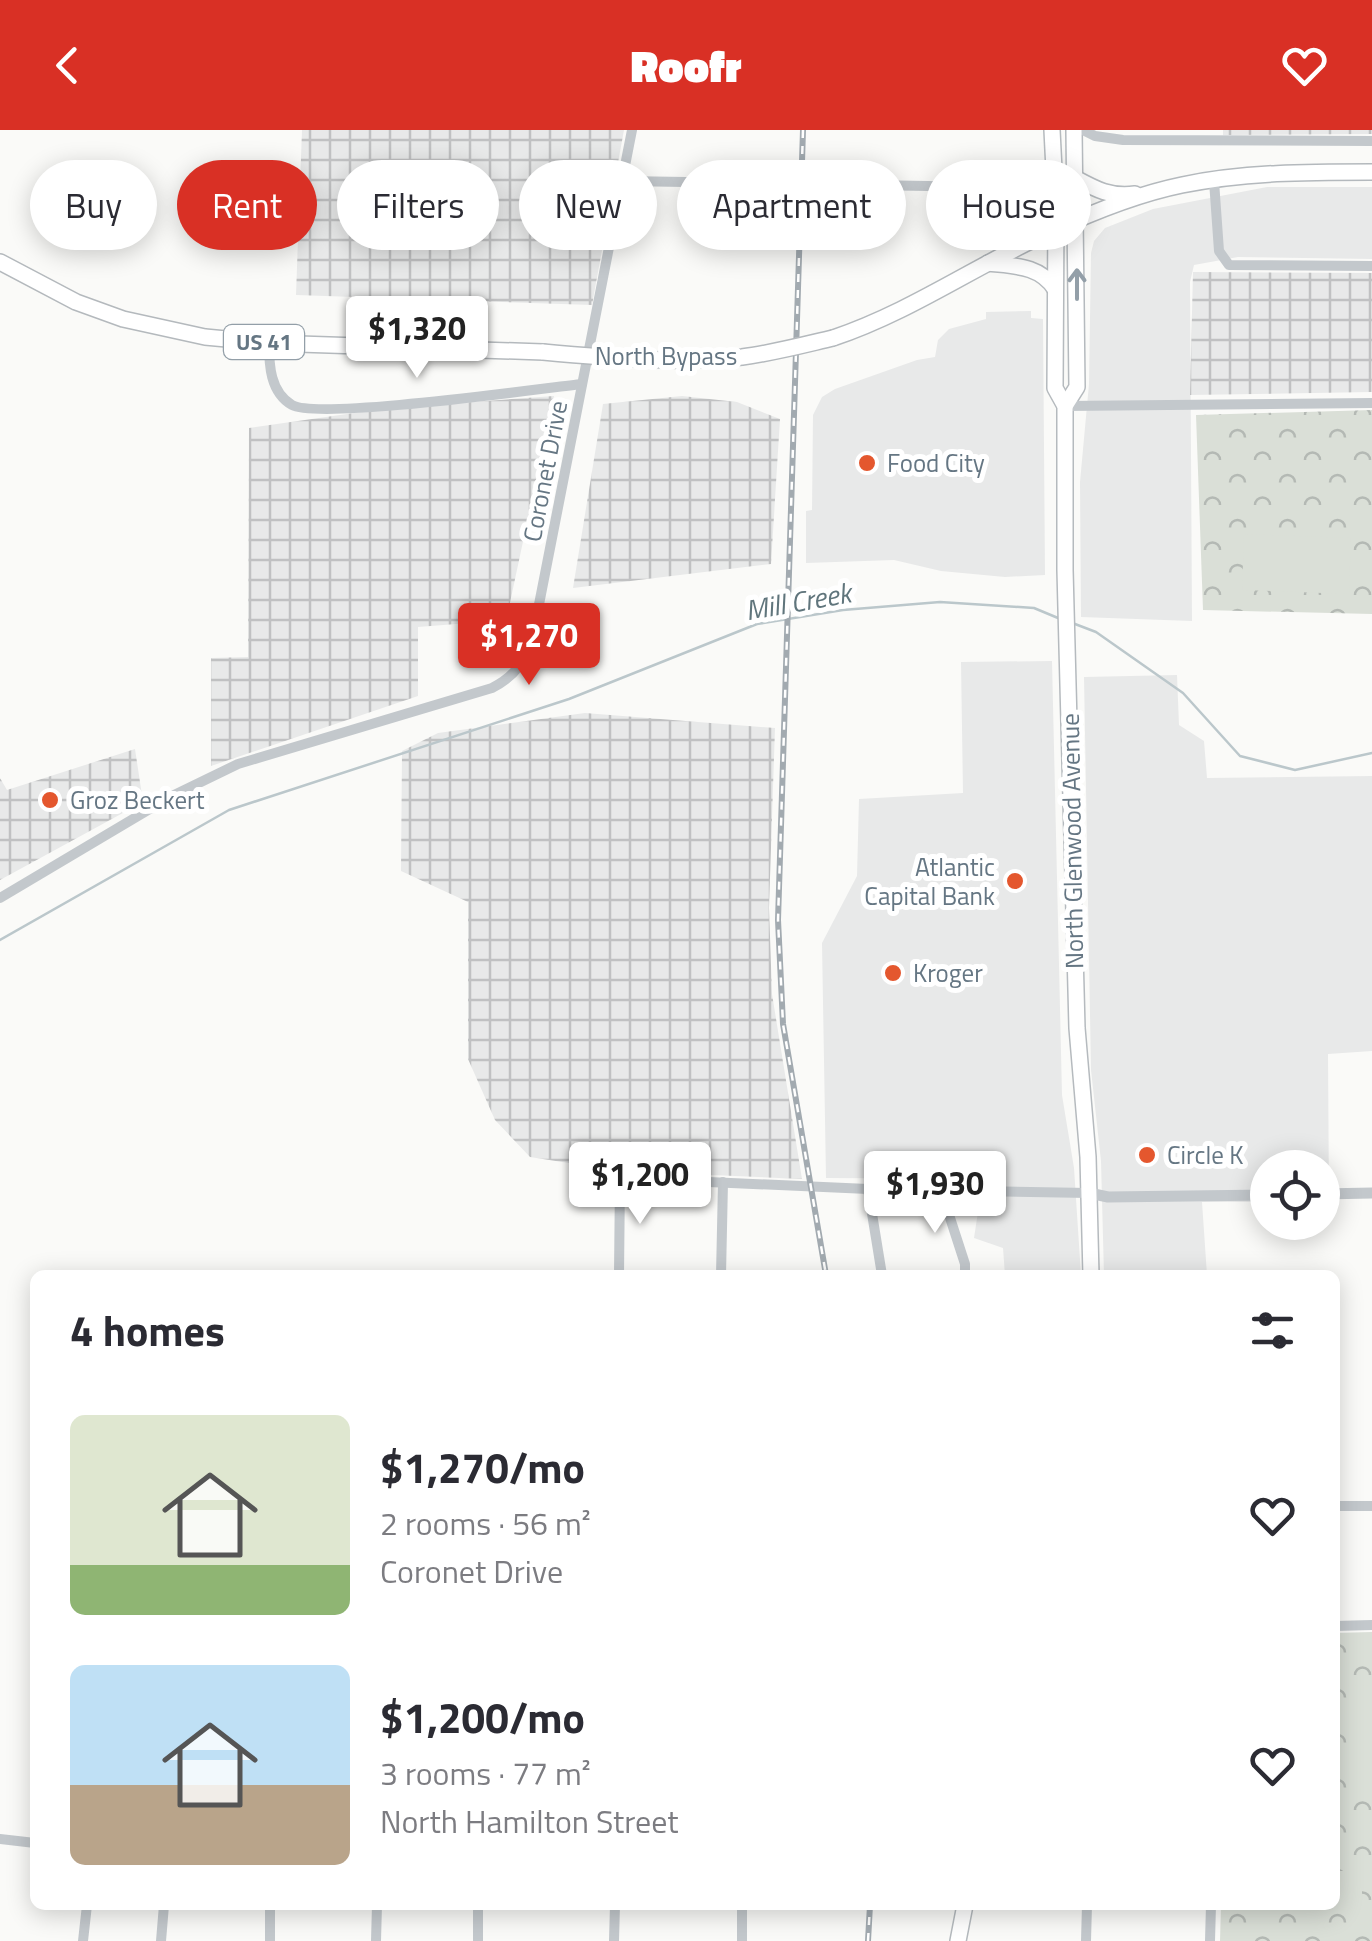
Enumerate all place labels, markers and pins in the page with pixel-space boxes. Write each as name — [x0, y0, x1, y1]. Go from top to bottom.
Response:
pin: $1,320 — [336, 296, 498, 381]
place label: Food City — [887, 444, 985, 482]
marker: Food City — [856, 452, 878, 474]
pin: $1,270 — [448, 603, 610, 688]
place label: Groz Beckert — [70, 781, 205, 819]
marker: Groz Beckert — [39, 789, 61, 811]
place label: Atlantic Capital Bank — [864, 848, 995, 915]
marker: Atlantic Capital Bank — [1004, 870, 1026, 892]
place label: Kroger — [913, 954, 983, 992]
marker: Kroger — [882, 962, 904, 984]
place label: Circle K — [1167, 1136, 1244, 1174]
pin: $1,200 — [559, 1142, 721, 1227]
marker: Circle K — [1136, 1144, 1158, 1166]
pin: $1,930 — [854, 1151, 1016, 1236]

